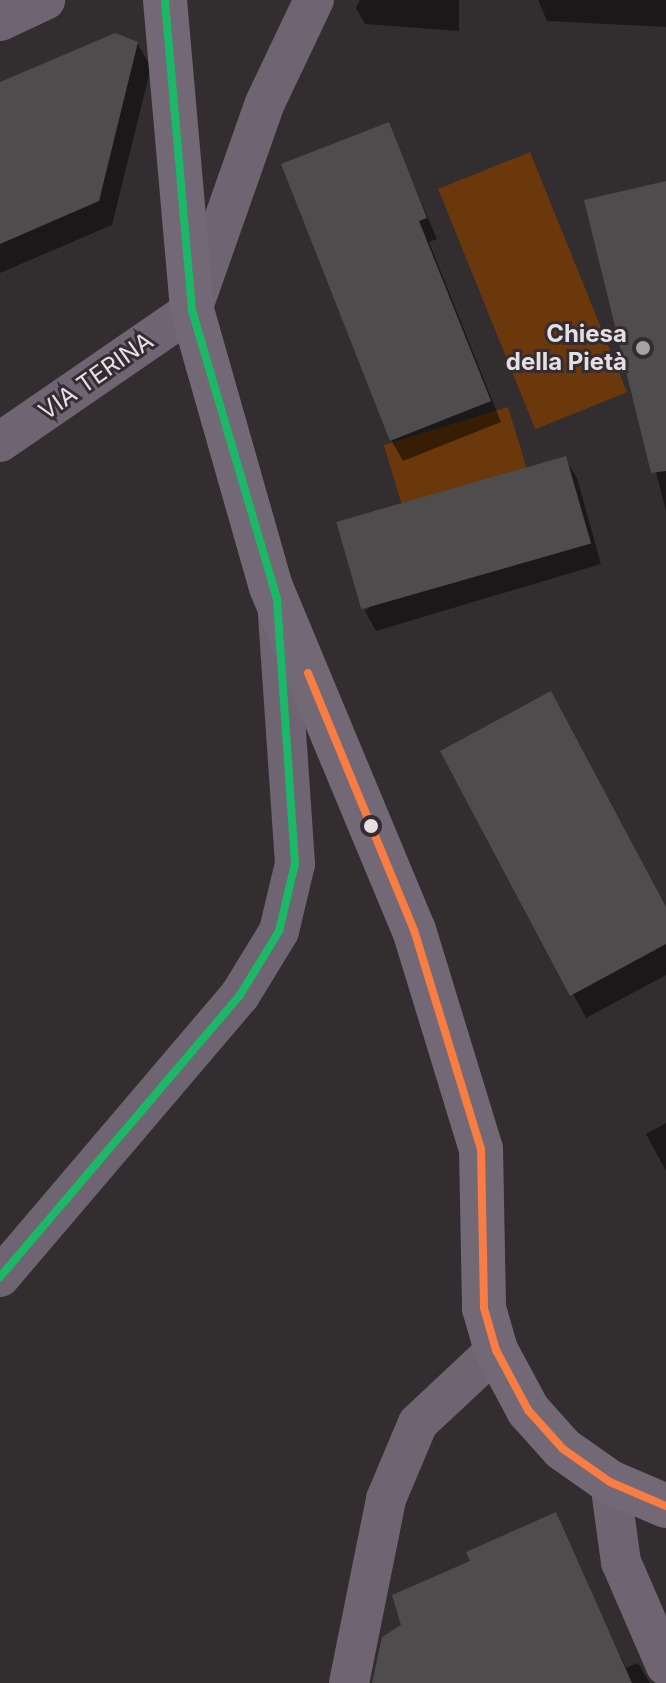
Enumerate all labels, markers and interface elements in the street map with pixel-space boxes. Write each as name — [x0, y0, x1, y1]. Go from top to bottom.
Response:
place label: Chiesa della Pietà — [506, 320, 627, 376]
street label: VIA TERINA — [33, 326, 159, 426]
marker: Chiesa della Pietà — [634, 339, 652, 357]
unlabelled marker — [363, 818, 379, 834]

